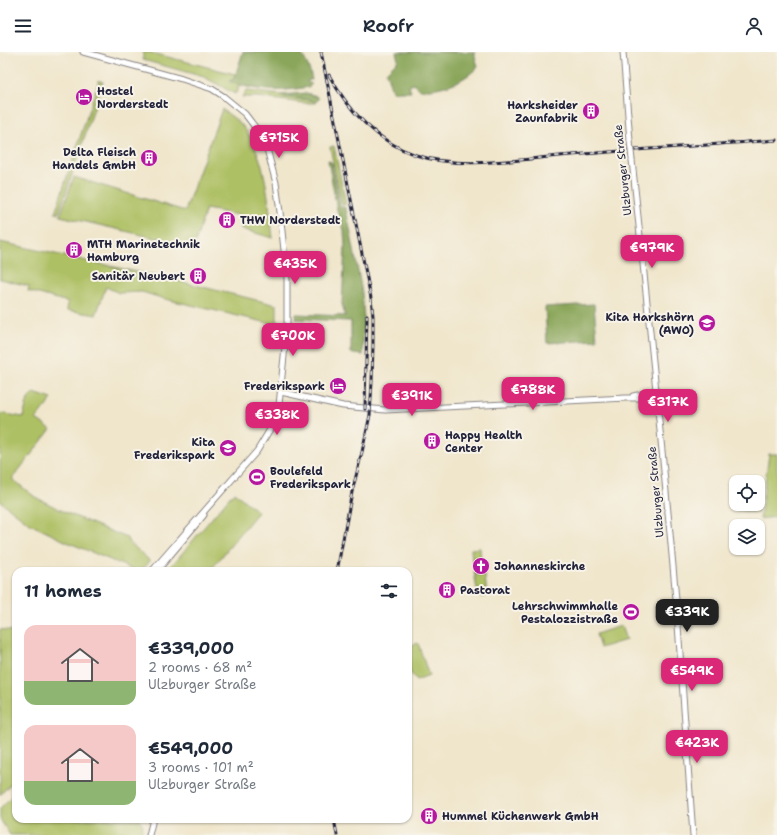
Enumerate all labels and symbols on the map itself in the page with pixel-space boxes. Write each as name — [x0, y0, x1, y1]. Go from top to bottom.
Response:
place label: Hostel Norderstedt — [97, 84, 169, 112]
hotel icon: Hostel Norderstedt — [74, 87, 94, 107]
place label: Harksheider Zaunfabrik — [507, 98, 578, 126]
building icon: Harksheider Zaunfabrik — [581, 101, 601, 121]
street label: Ulzburger Straße — [611, 124, 635, 216]
pin: €715K — [251, 125, 307, 159]
place label: Delta Fleisch Handels GmbH — [52, 145, 137, 173]
building icon: Delta Fleisch Handels GmbH — [139, 148, 159, 168]
building icon: THW Norderstedt — [217, 210, 237, 230]
place label: THW Norderstedt — [240, 213, 341, 228]
pin: €979K — [624, 235, 680, 269]
place label: MTH Marinetechnik Hamburg — [87, 237, 200, 265]
building icon: MTH Marinetechnik Hamburg — [64, 240, 84, 260]
pin: €435K — [267, 251, 323, 285]
building icon: Sanitär Neubert — [188, 266, 208, 286]
place label: Sanitär Neubert — [92, 269, 186, 284]
place label: Kita Harkshörn (AWO) — [605, 310, 695, 338]
school or university icon: Kita Harkshörn (AWO) — [697, 313, 717, 333]
pin: €700K — [265, 323, 321, 357]
hotel icon: Frederikspark — [328, 376, 348, 396]
pin: €788K — [505, 377, 561, 411]
place label: Frederikspark — [244, 379, 325, 394]
pin: €391K — [384, 383, 440, 417]
pin: €317K — [640, 389, 696, 423]
pin: €338K — [249, 402, 305, 436]
place label: Happy Health Center — [445, 428, 523, 456]
building icon: Happy Health Center — [422, 431, 442, 451]
place label: Kita Frederikspark — [134, 435, 215, 463]
school or university icon: Kita Frederikspark — [218, 438, 238, 458]
street label: Ulzburger Straße — [645, 446, 667, 538]
place label: Boulefeld Frederikspark — [270, 464, 351, 492]
sports icon: Boulefeld Frederikspark — [247, 467, 267, 487]
church icon: Johanneskirche — [471, 556, 491, 576]
place label: Johanneskirche — [494, 559, 586, 574]
building icon: Pastorat — [437, 580, 457, 600]
place label: Pastorat — [460, 583, 511, 598]
place label: Lehrschwimmhalle Pestalozzistraße — [512, 599, 618, 627]
pin: €339K — [659, 599, 715, 633]
sports icon: Lehrschwimmhalle Pestalozzistraße — [621, 602, 641, 622]
pin: €549K — [664, 658, 720, 692]
pin: €423K — [669, 730, 725, 764]
building icon: Hummel Küchenwerk GmbH — [419, 806, 439, 826]
place label: Hummel Küchenwerk GmbH — [442, 809, 599, 824]

